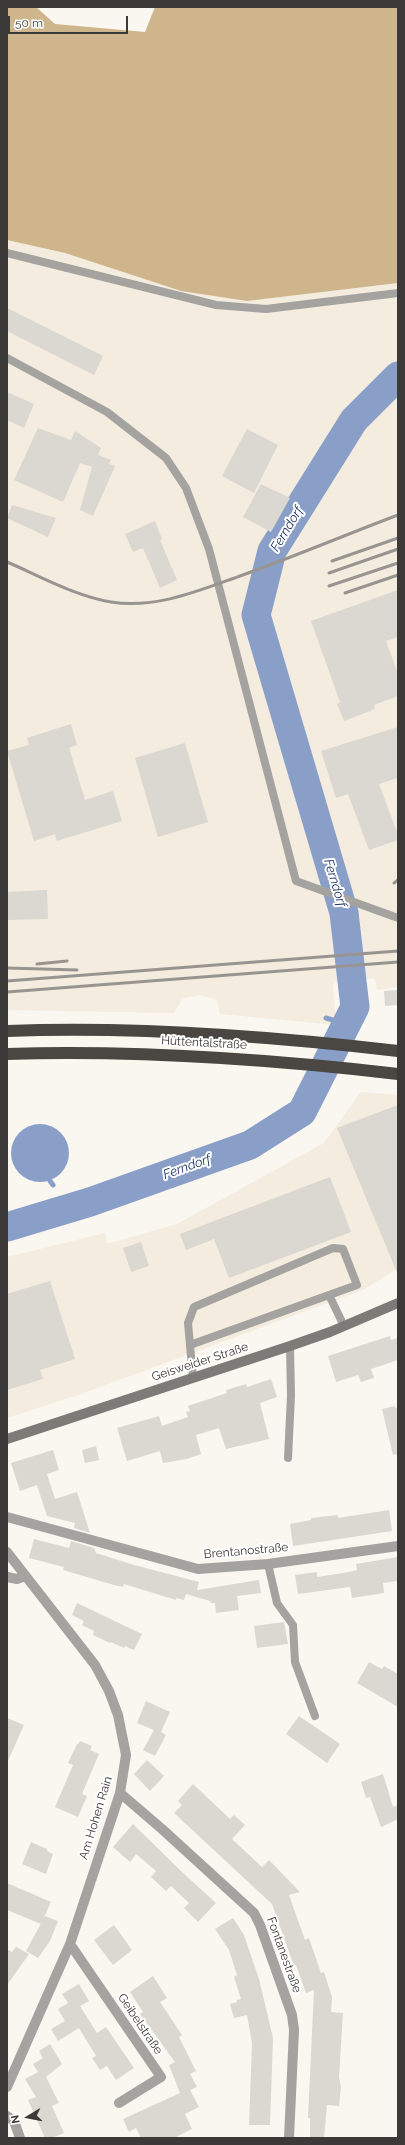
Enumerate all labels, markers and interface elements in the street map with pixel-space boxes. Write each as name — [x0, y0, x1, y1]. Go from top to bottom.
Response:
scale bar — [10, 8, 130, 34]
text: 50 m — [15, 16, 43, 30]
water label: Ferndorf — [268, 504, 306, 554]
water label: Ferndorf — [320, 857, 350, 909]
street label: Hüttentalstraße — [161, 1034, 247, 1052]
water label: Ferndorf — [161, 1151, 213, 1183]
street label: Geisweider Straße — [150, 1340, 250, 1384]
street label: Brentanostraße — [203, 1540, 289, 1562]
street label: Am Hohen Rain — [77, 1775, 115, 1861]
street label: Fontanestraße — [264, 1915, 304, 1995]
street label: Geibelstraße — [114, 1991, 166, 2057]
north arrow — [8, 2097, 48, 2137]
text: N — [9, 2114, 23, 2124]

